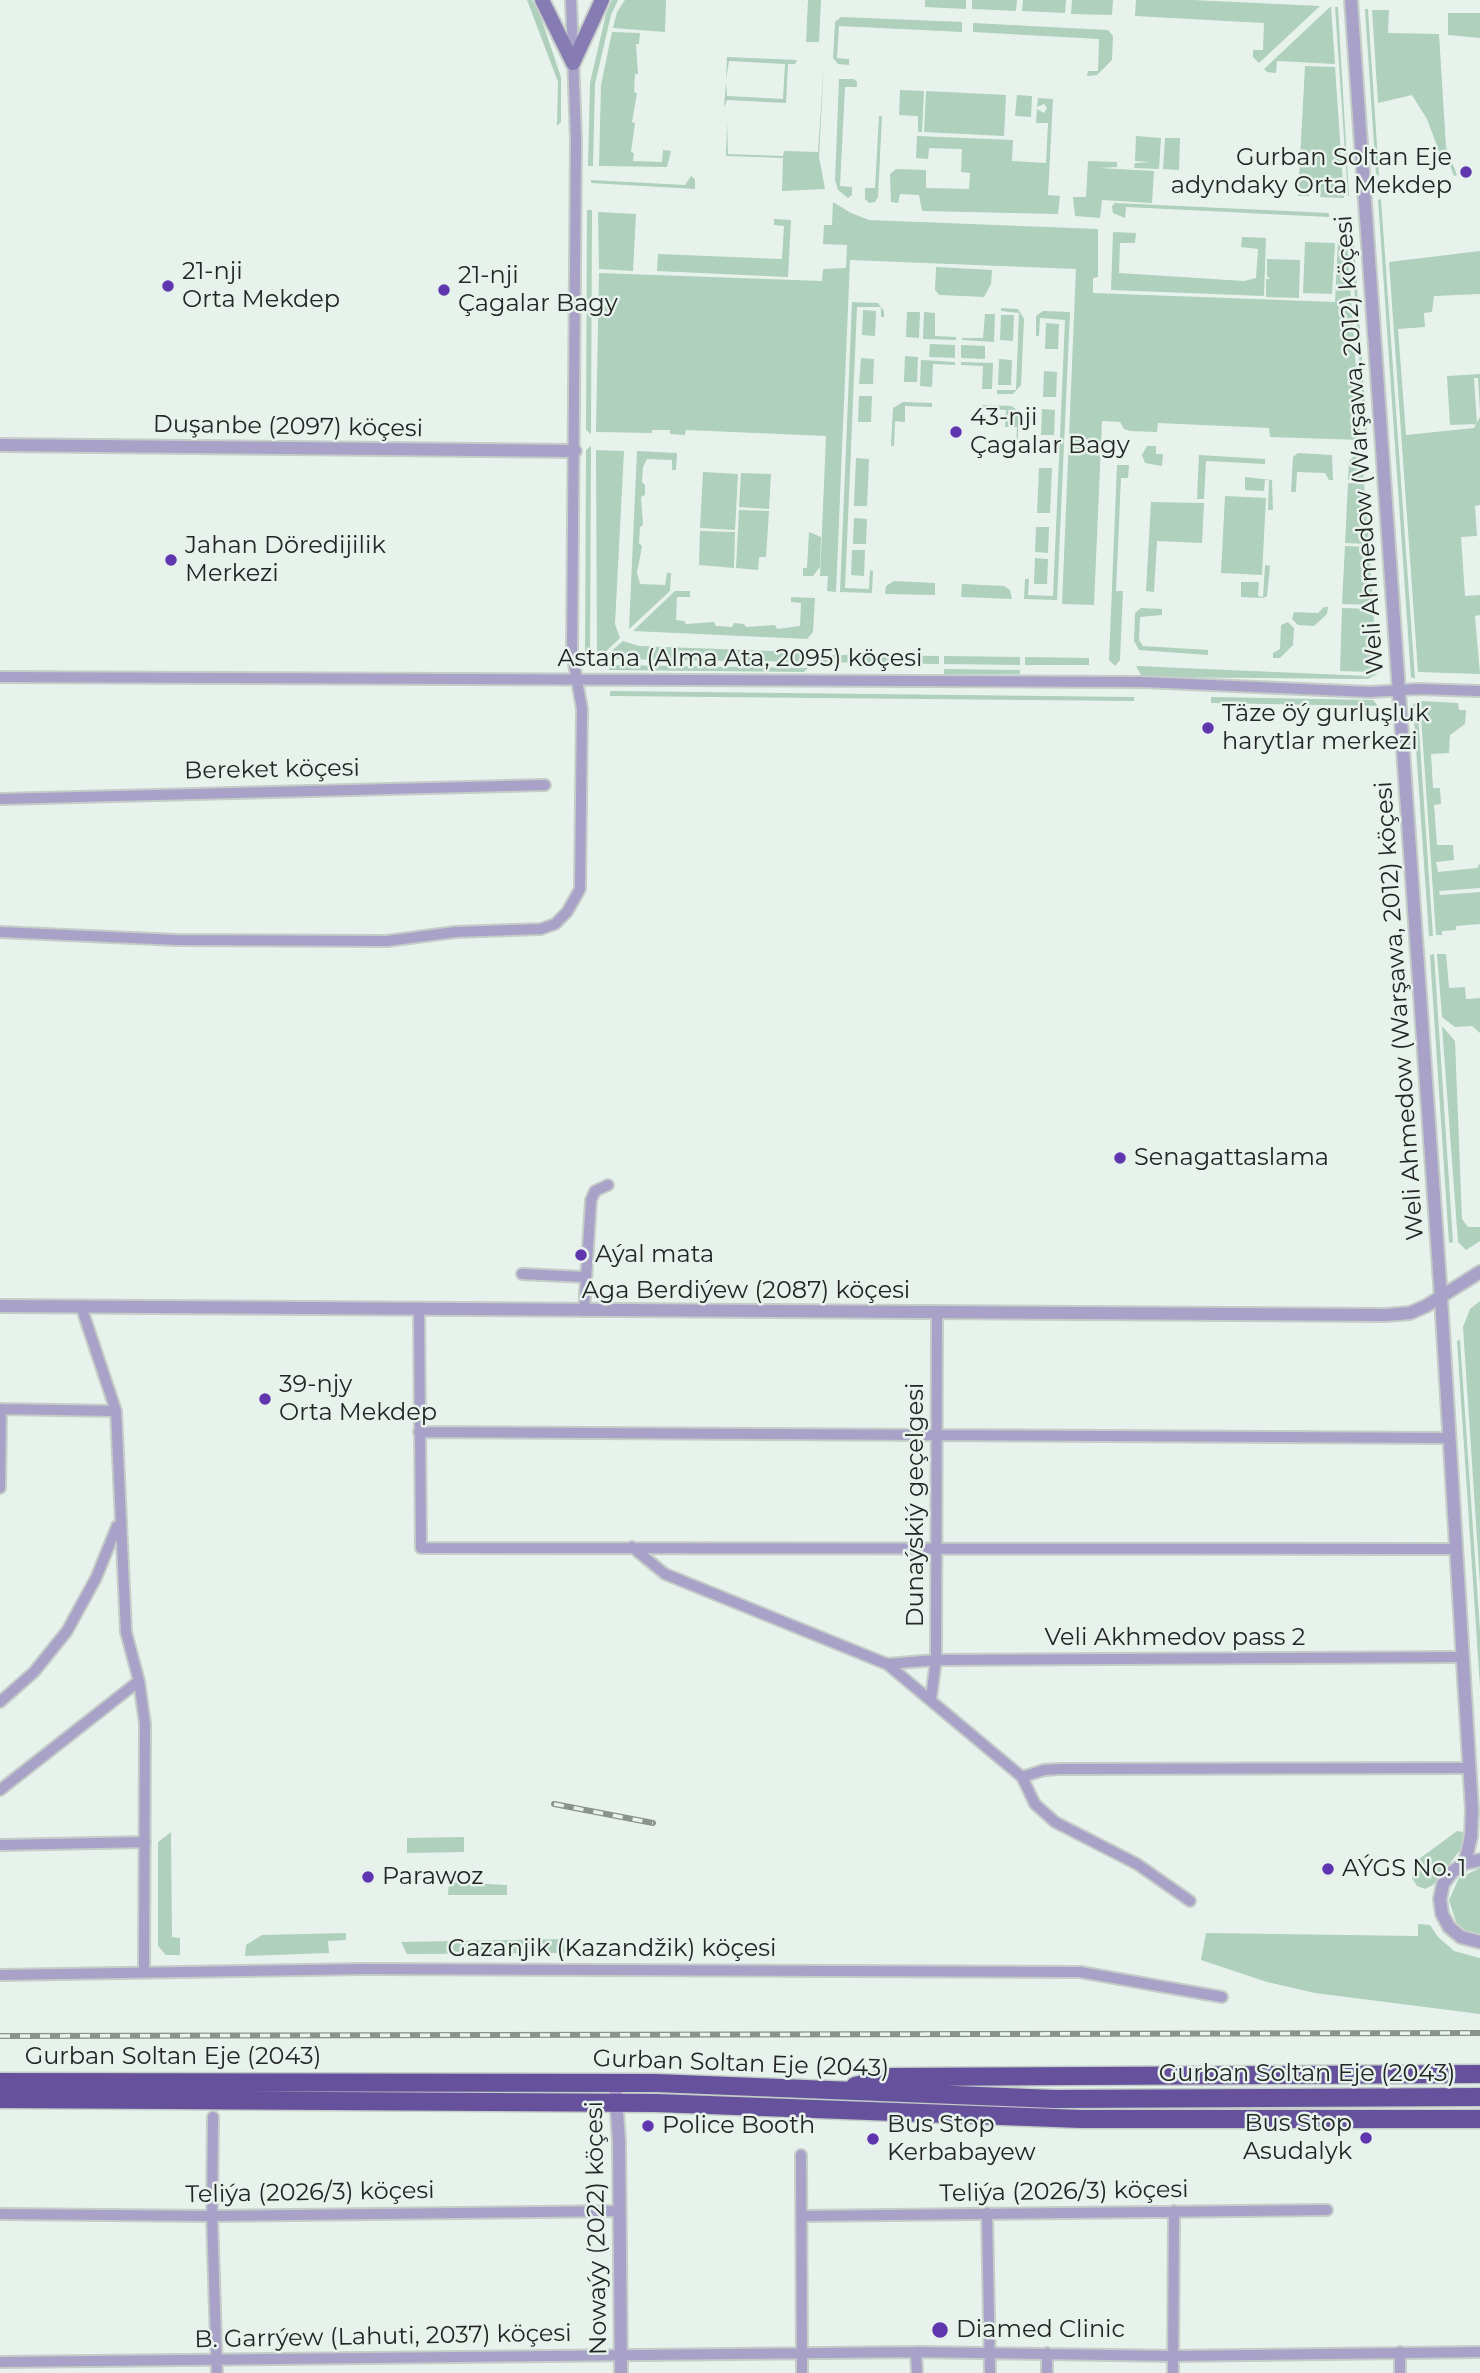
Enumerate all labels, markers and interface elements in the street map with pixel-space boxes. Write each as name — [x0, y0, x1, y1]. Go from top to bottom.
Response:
place label: Gurban Soltan Eje adyndaky Orta Mekdep — [1171, 144, 1452, 200]
marker: Gurban Soltan Eje adyndaky Orta Mekdep — [1458, 164, 1474, 180]
street label: Weli Ahmedow (Warşawa, 2012) köçesi — [1330, 214, 1390, 676]
place label: 21-nji Orta Mekdep — [182, 258, 340, 314]
place label: 21-nji Çagalar Bagy — [458, 262, 618, 318]
marker: 21-nji Orta Mekdep — [160, 278, 176, 294]
marker: 21-nji Çagalar Bagy — [436, 282, 452, 298]
place label: 43-nji Çagalar Bagy — [970, 404, 1130, 460]
street label: Duşanbe (2097) köçesi — [153, 410, 423, 444]
marker: 43-nji Çagalar Bagy — [948, 424, 964, 440]
place label: Jahan Döredijilik Merkezi — [185, 532, 386, 588]
marker: Jahan Döredijilik Merkezi — [163, 552, 179, 568]
street label: Astana (Alma Ata, 2095) köçesi — [558, 645, 922, 673]
place label: Täze öý gurluşluk harytlar merkezi — [1222, 700, 1429, 756]
marker: Täze öý gurluşluk harytlar merkezi — [1200, 720, 1216, 736]
street label: Bereket köçesi — [184, 754, 360, 786]
street label: Weli Ahmedow (Warşawa, 2012) köçesi — [1370, 780, 1430, 1242]
place label: Senagattaslama — [1134, 1144, 1329, 1172]
marker: Senagattaslama — [1112, 1150, 1128, 1166]
place label: Aýal mata — [595, 1241, 714, 1269]
marker: Aýal mata — [573, 1247, 589, 1263]
street label: Aga Berdiýew (2087) köçesi — [582, 1277, 910, 1305]
place label: 39-njy Orta Mekdep — [279, 1371, 437, 1427]
street label: Dunaýskiý geçelgesi — [902, 1383, 930, 1627]
marker: 39-njy Orta Mekdep — [257, 1391, 273, 1407]
street label: Veli Akhmedov pass 2 — [1045, 1624, 1305, 1652]
place label: AÝGS No. 1 — [1342, 1855, 1466, 1883]
marker: AÝGS No. 1 — [1320, 1861, 1336, 1877]
place label: Parawoz — [382, 1863, 483, 1891]
marker: Parawoz — [360, 1869, 376, 1885]
street label: Gazanjik (Kazandžik) köçesi — [448, 1935, 776, 1963]
street label: Gurban Soltan Eje (2043) — [25, 2043, 321, 2071]
street label: Gurban Soltan Eje (2043) — [592, 2044, 890, 2084]
street label: Gurban Soltan Eje (2043) — [1159, 2060, 1455, 2088]
street label: Nowaýy (2022) köçesi — [580, 2101, 614, 2355]
place label: Bus Stop Asudalyk — [1243, 2110, 1352, 2166]
place label: Bus Stop Kerbabayew — [887, 2111, 1036, 2167]
place label: Police Booth — [662, 2112, 815, 2140]
marker: Police Booth — [640, 2118, 656, 2134]
marker: Bus Stop Asudalyk — [1358, 2130, 1374, 2146]
marker: Bus Stop Kerbabayew — [865, 2131, 881, 2147]
street label: Teliýa (2026/3) köçesi — [939, 2175, 1189, 2209]
street label: Teliýa (2026/3) köçesi — [185, 2176, 435, 2210]
place label: Diamed Clinic — [956, 2316, 1125, 2344]
street label: B. Garrýew (Lahuti, 2037) köçesi — [194, 2319, 572, 2355]
marker: Diamed Clinic — [930, 2320, 950, 2340]

